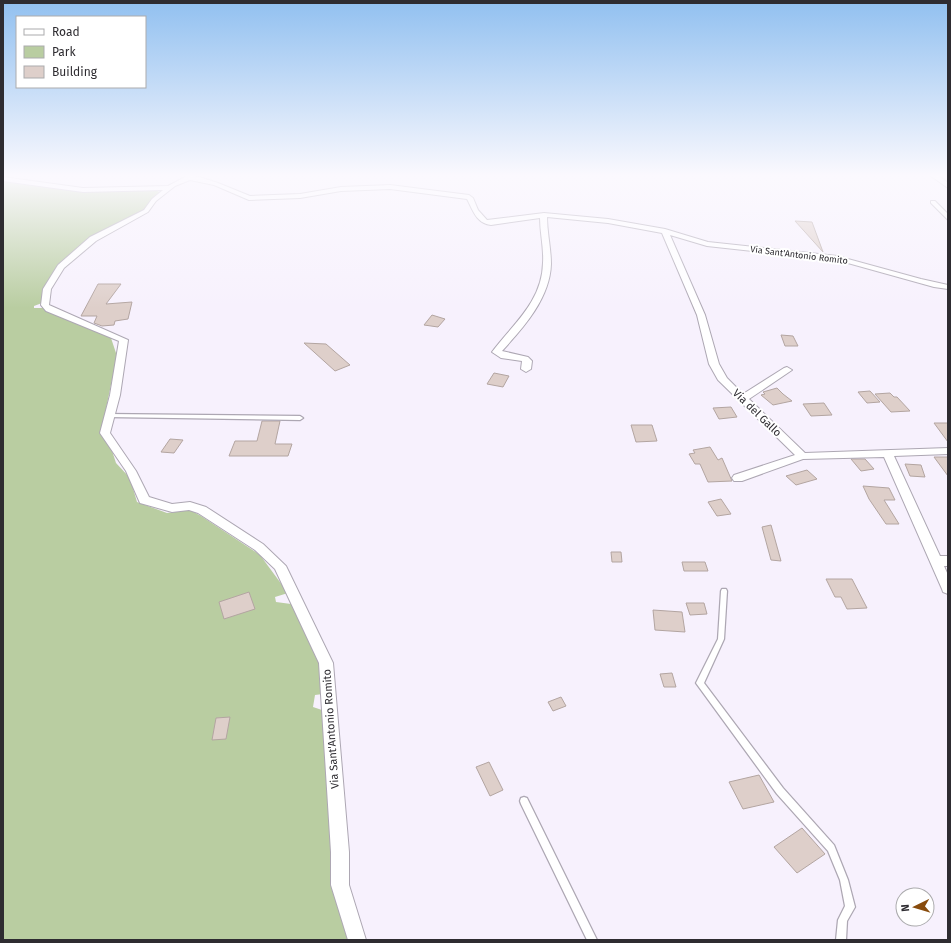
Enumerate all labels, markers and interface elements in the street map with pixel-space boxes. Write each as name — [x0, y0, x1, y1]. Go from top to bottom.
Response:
legend — [16, 16, 146, 88]
text: Road — [52, 25, 80, 39]
text: Park — [52, 45, 76, 59]
text: Building — [52, 65, 98, 79]
street label: Via Sant'Antonio Romito — [750, 244, 848, 266]
street label: Via del Gallo — [730, 387, 784, 439]
street label: Via Sant'Antonio Romito — [320, 669, 342, 789]
north arrow — [895, 887, 935, 927]
text: N — [899, 904, 912, 912]

